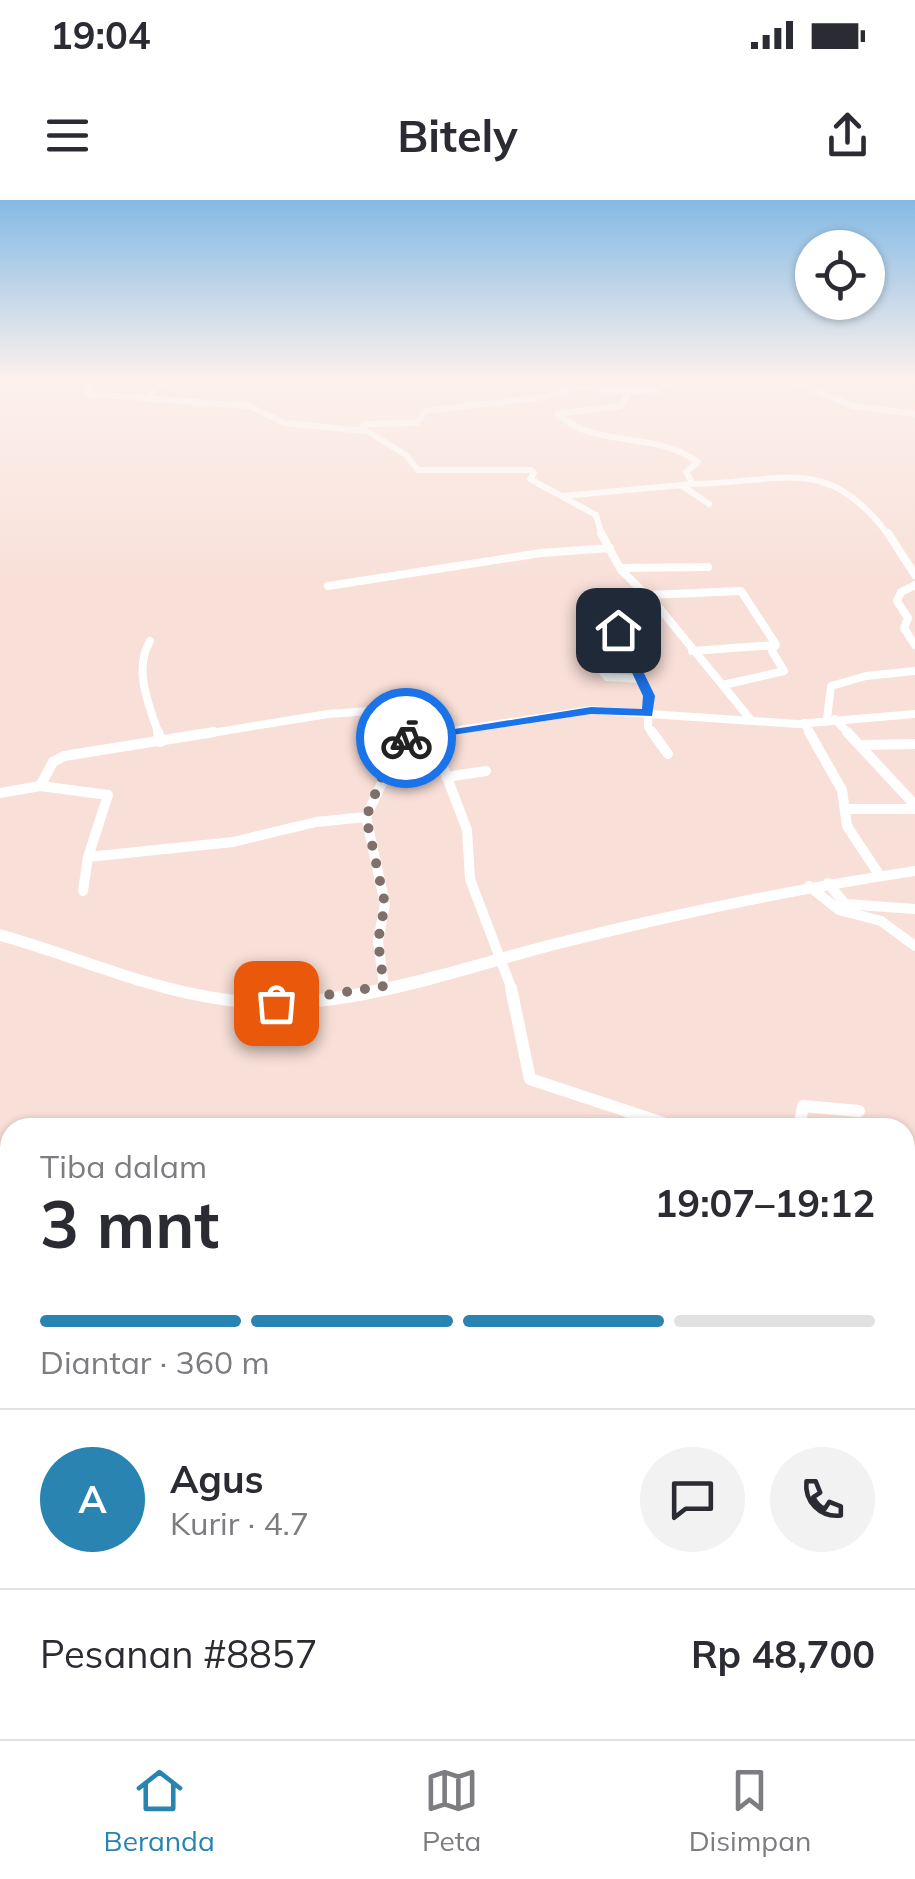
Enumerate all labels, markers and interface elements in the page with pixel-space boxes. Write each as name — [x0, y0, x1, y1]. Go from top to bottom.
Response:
text: 19:04 — [50, 11, 151, 59]
text: Bitely — [397, 107, 518, 163]
icon: menu — [40, 108, 95, 163]
icon: share — [820, 108, 875, 163]
map controls — [795, 230, 885, 320]
button: locate — [795, 230, 885, 320]
pin — [576, 588, 661, 673]
icon: home — [591, 603, 646, 658]
courier — [356, 688, 456, 788]
icon: bike — [379, 711, 434, 766]
pin — [234, 961, 319, 1046]
icon: bag — [249, 976, 304, 1031]
text: Tiba dalam — [40, 1146, 207, 1186]
text: 19:07–19:12 — [655, 1179, 875, 1227]
text: 3 mnt — [40, 1183, 219, 1264]
text: Diantar · 360 m — [40, 1342, 270, 1382]
button: chat — [640, 1447, 745, 1552]
button: phone — [770, 1447, 875, 1552]
text: Agus — [170, 1455, 264, 1503]
text: A — [78, 1475, 107, 1523]
text: Kurir · 4.7 — [170, 1503, 309, 1543]
text: Pesanan #8857 — [40, 1630, 317, 1678]
text: Rp 48,700 — [691, 1630, 875, 1678]
tab: Beranda — [104, 1763, 215, 1858]
tab: Peta — [422, 1763, 481, 1858]
tab: Disimpan — [689, 1763, 811, 1858]

